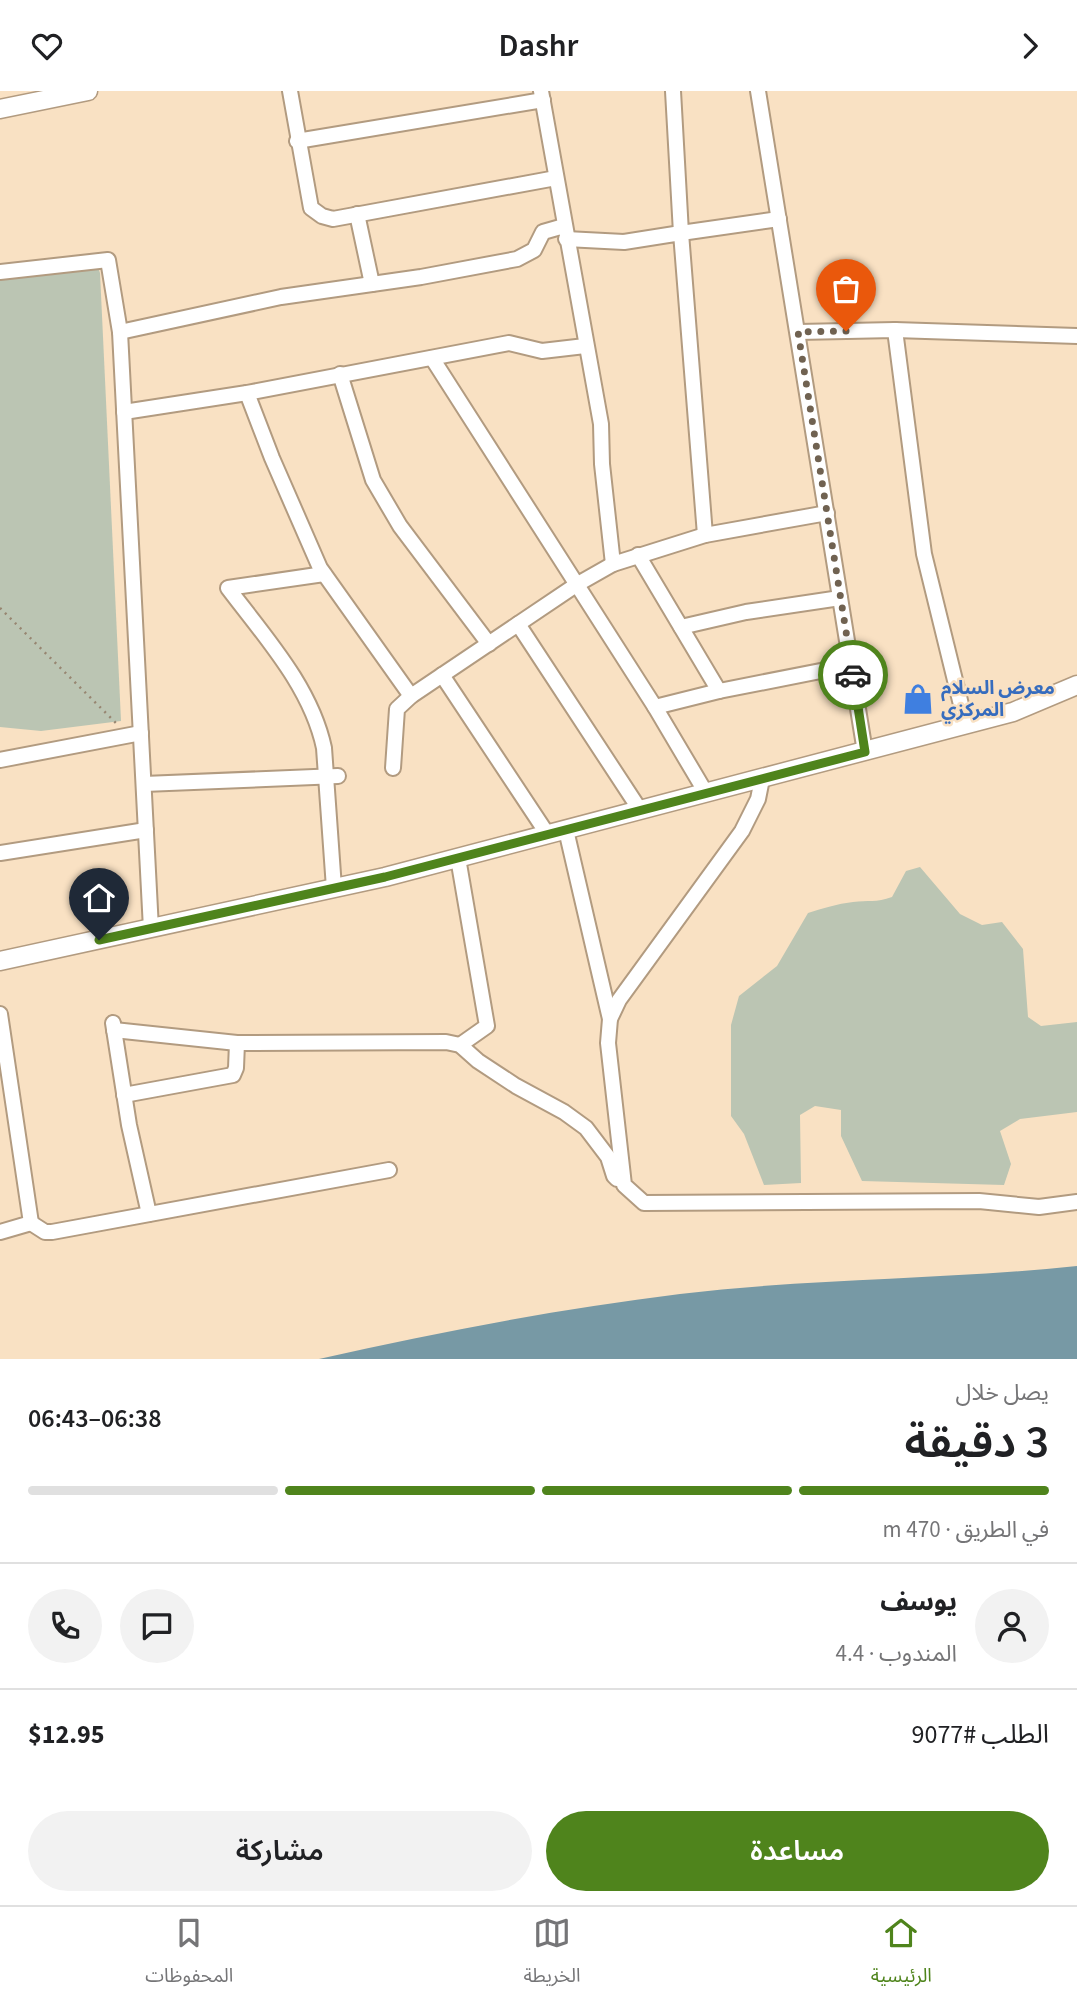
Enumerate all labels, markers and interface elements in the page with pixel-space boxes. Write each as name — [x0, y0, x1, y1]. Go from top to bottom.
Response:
text: Dashr — [498, 23, 579, 69]
icon: heart — [28, 27, 66, 65]
icon: forward — [1011, 27, 1049, 65]
pin — [816, 259, 876, 331]
icon: bag — [827, 270, 865, 308]
courier — [818, 640, 888, 710]
icon: car — [834, 656, 872, 694]
place label: معرض السلام المركزي — [941, 675, 1055, 724]
shop icon: معرض السلام المركزي — [901, 682, 935, 716]
pin — [69, 868, 129, 940]
icon: home — [80, 879, 118, 917]
text: يصل خلال — [956, 1376, 1049, 1409]
text: 06:38–06:43 — [28, 1400, 162, 1437]
text: 3 دقيقة — [905, 1410, 1049, 1475]
text: في الطريق · 470 m — [883, 1513, 1049, 1546]
text: يوسف — [880, 1583, 957, 1620]
button: phone — [28, 1589, 102, 1663]
button: chat — [120, 1589, 194, 1663]
button: person — [975, 1589, 1049, 1663]
text: المندوب · 4.4 — [835, 1637, 957, 1670]
text: $12.95 — [28, 1716, 104, 1753]
text: الطلب #9077 — [912, 1716, 1049, 1753]
button: مشاركة — [28, 1811, 532, 1891]
button: مساعدة — [546, 1811, 1049, 1891]
tab: المحفوظات — [145, 1914, 233, 1996]
tab: الخريطة — [524, 1914, 581, 1996]
tab: الرئيسية — [871, 1914, 932, 1996]

